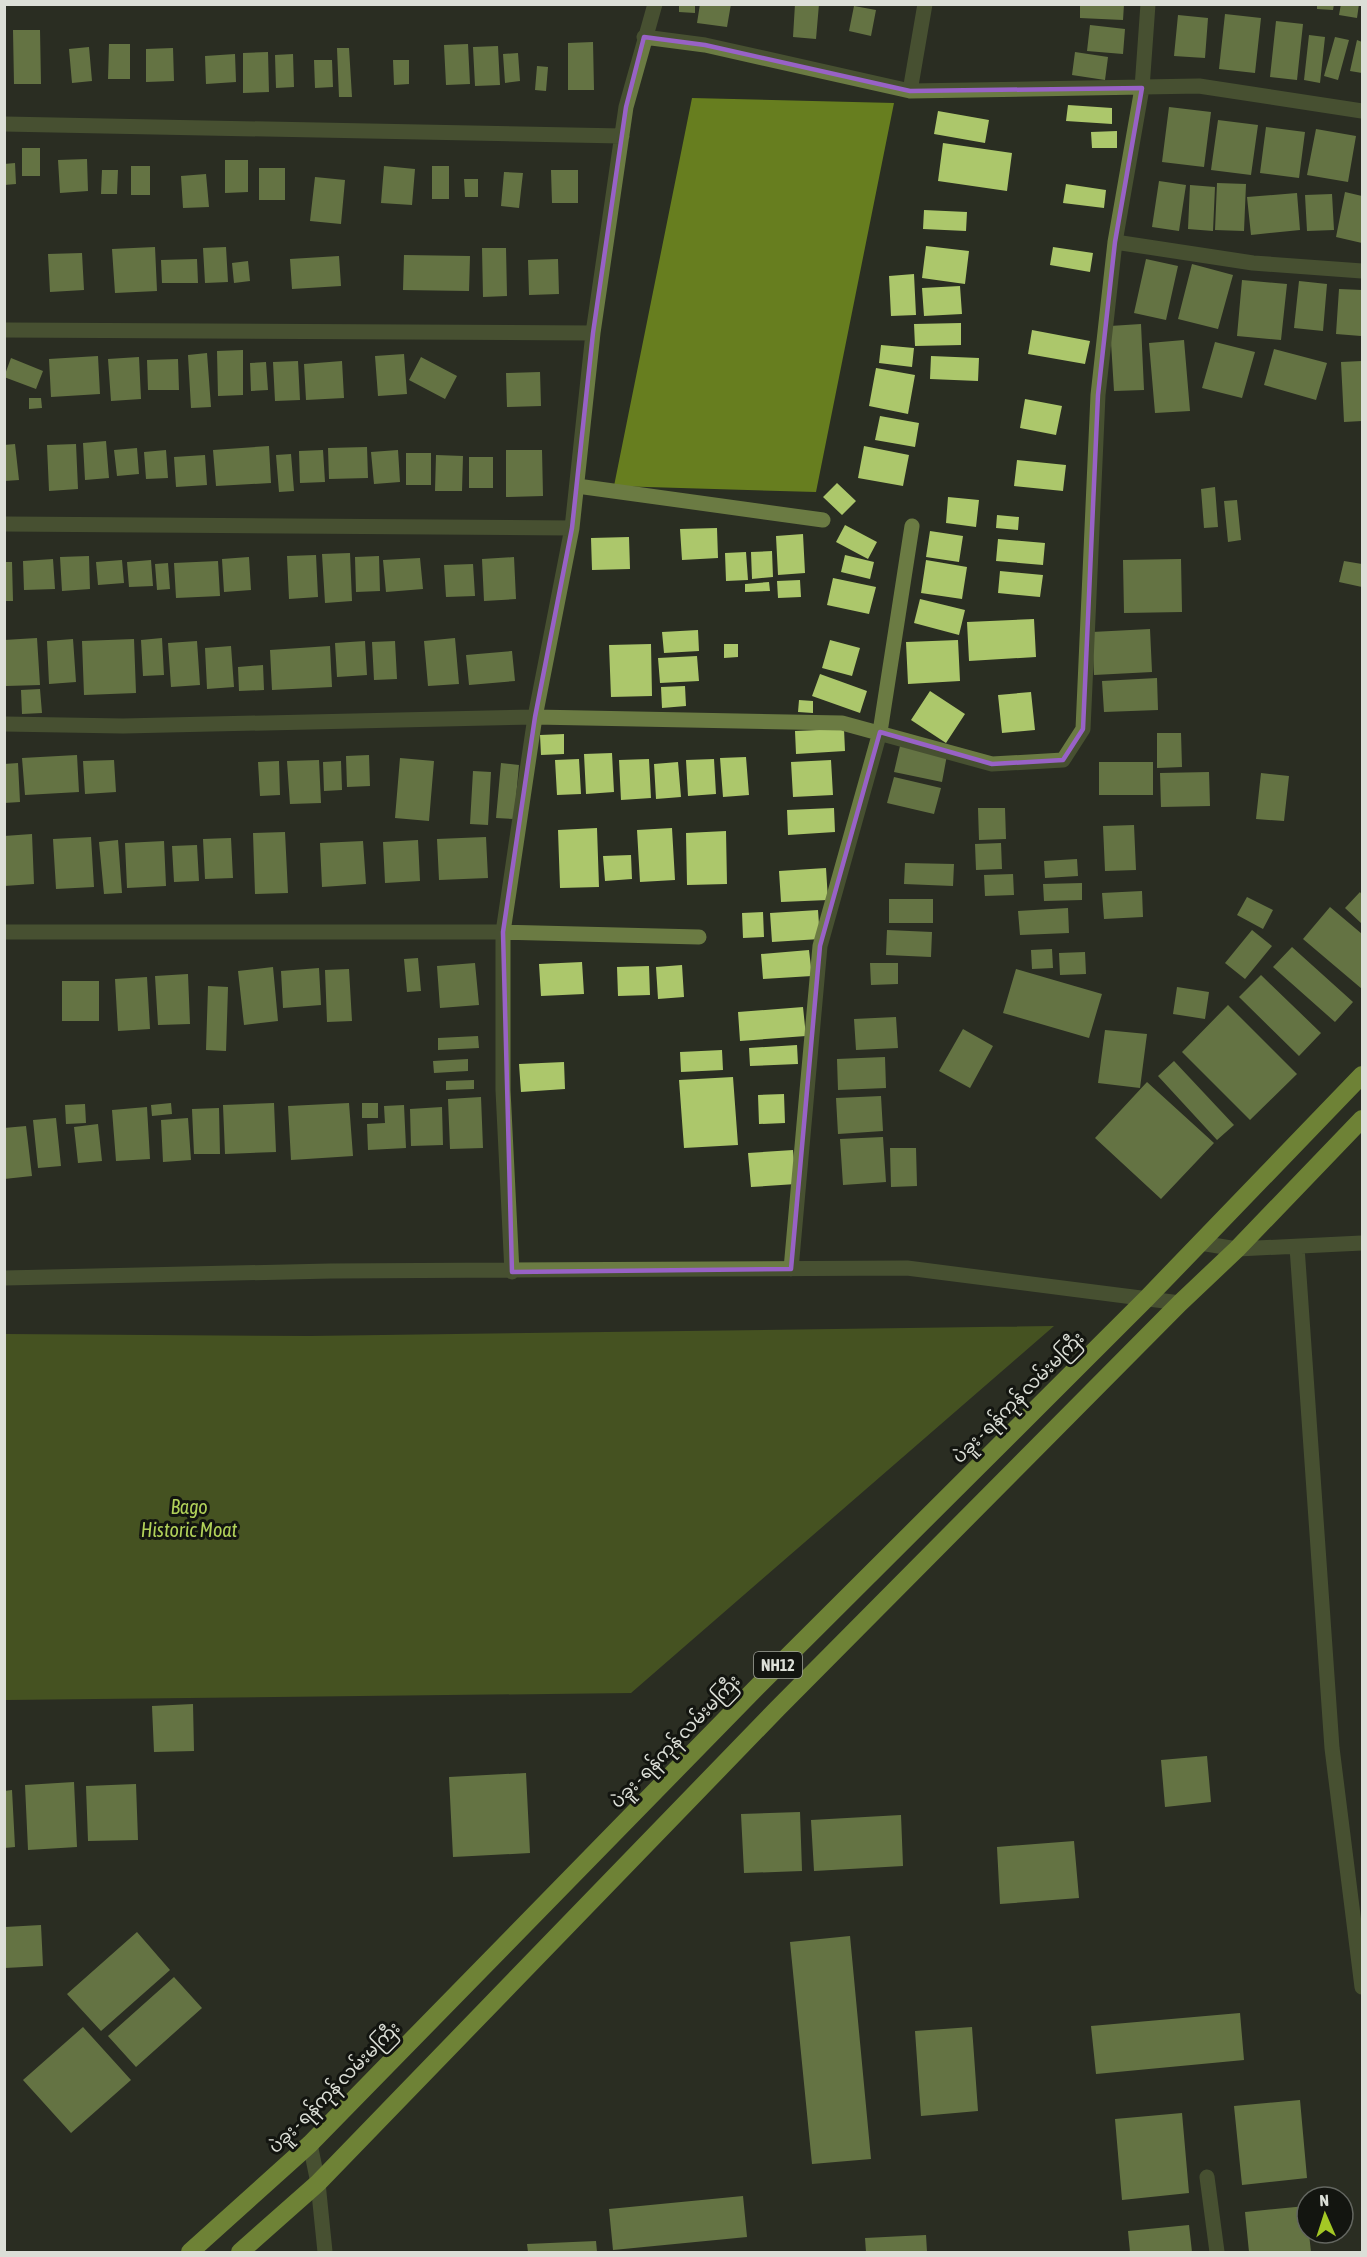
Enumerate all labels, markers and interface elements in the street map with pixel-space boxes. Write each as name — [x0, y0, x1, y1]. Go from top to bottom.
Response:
street label: ပဲခူး - ရန်ကုန် လမ်းမကြီး — [946, 1325, 1092, 1471]
water label: Bago Historic Moat — [141, 1495, 238, 1541]
road number: NH12 — [754, 1652, 802, 1678]
street label: ပဲခူး - ရန်ကုန် လမ်းမကြီး — [604, 1668, 748, 1815]
street label: ပဲခူး - ရန်ကုန် လမ်းမကြီး — [262, 2015, 408, 2161]
north arrow — [1295, 2185, 1355, 2245]
text: N — [1319, 2191, 1329, 2209]

